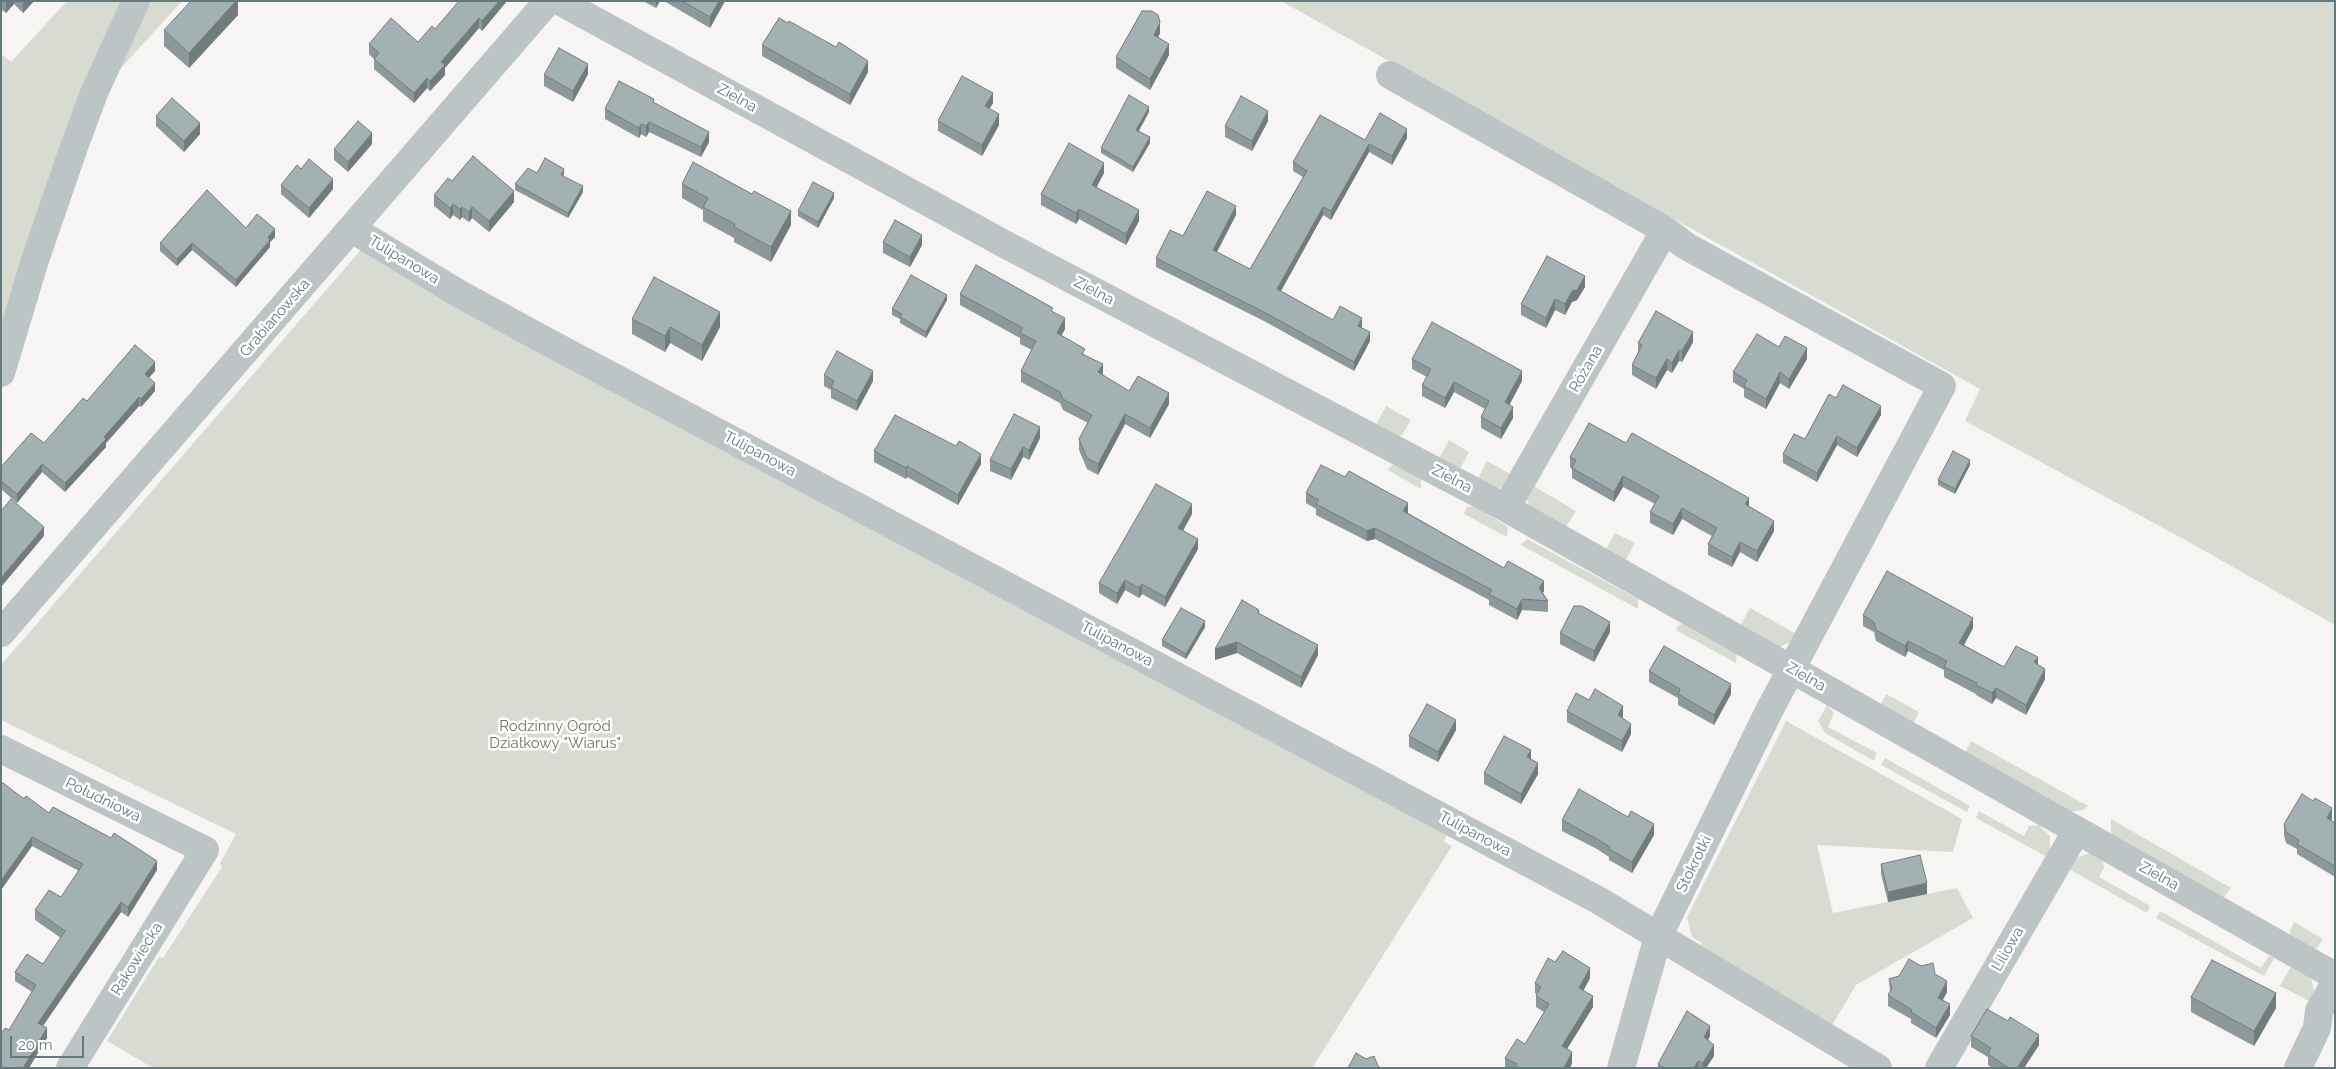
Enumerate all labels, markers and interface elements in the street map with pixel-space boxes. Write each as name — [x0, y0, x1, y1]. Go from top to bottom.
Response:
street label: Zielna — [714, 80, 760, 116]
street label: Tulipanowa — [365, 232, 443, 288]
street label: Zielna — [1071, 273, 1117, 309]
street label: Grabianowska — [236, 275, 314, 361]
street label: Różana — [1566, 343, 1606, 395]
street label: Tulipanowa — [721, 427, 799, 481]
street label: Zielna — [1429, 461, 1475, 497]
street label: Tulipanowa — [1078, 617, 1156, 671]
street label: Zielna — [1783, 659, 1829, 695]
park label: Rodzinny Ogród Działkowy "Wiarus" — [489, 717, 621, 752]
street label: Południowa — [62, 774, 144, 826]
street label: Tulipanowa — [1436, 807, 1514, 861]
street label: Stokrotki — [1673, 833, 1715, 895]
street label: Zielna — [2136, 858, 2182, 894]
street label: Rakowiecka — [107, 919, 167, 999]
street label: Liliowa — [1988, 924, 2028, 974]
scale bar — [12, 1026, 86, 1058]
text: 20 m — [18, 1036, 53, 1054]

